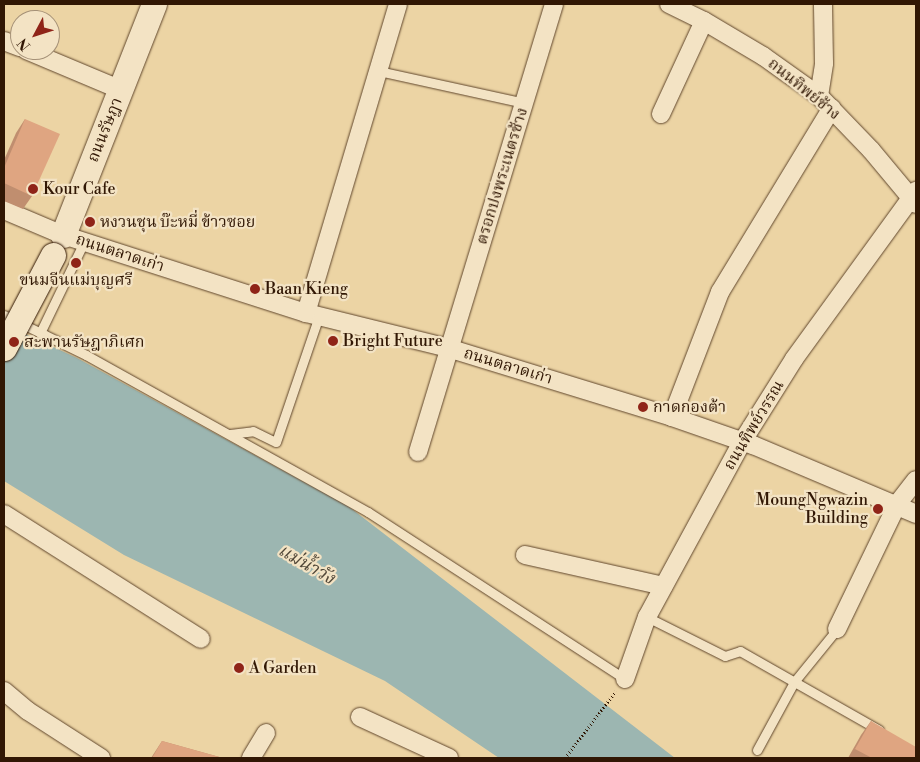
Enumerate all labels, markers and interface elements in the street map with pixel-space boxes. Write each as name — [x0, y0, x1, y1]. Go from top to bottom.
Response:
north arrow — [10, 10, 60, 60]
text: N — [14, 34, 35, 54]
street label: ถนนทิพย์ช้าง — [764, 54, 844, 124]
street label: ถนนรัษฎา — [83, 95, 127, 165]
street label: ตรอกปงพระเนตรช้าง — [472, 105, 532, 247]
place label: Kour Cafe — [43, 179, 115, 199]
marker: Kour Cafe — [27, 183, 39, 195]
place label: หงวนชุน บ๊ะหมี่ ข้าวซอย — [100, 212, 255, 232]
marker: หงวนชุน บ๊ะหมี่ ข้าวซอย — [84, 216, 96, 228]
street label: ถนนตลาดเก่า — [73, 230, 167, 276]
marker: ขนมจีนแม่บุญศรี — [70, 257, 82, 269]
place label: ขนมจีนแม่บุญศรี — [19, 270, 133, 290]
place label: Baan Kieng — [265, 279, 348, 299]
marker: Baan Kieng — [249, 283, 261, 295]
place label: Bright Future — [343, 331, 443, 351]
place label: สะพานรัษฎาภิเศก — [24, 332, 145, 352]
marker: Bright Future — [327, 335, 339, 347]
marker: สะพานรัษฎาภิเศก — [8, 336, 20, 348]
street label: ถนนตลาดเก่า — [461, 343, 555, 389]
street label: ถนนทิพย์วรรณ — [720, 377, 788, 473]
place label: กาดกองต้า — [653, 397, 726, 417]
marker: กาดกองต้า — [637, 401, 649, 413]
place label: MoungNgwazin Building — [756, 490, 868, 528]
marker: MoungNgwazin Building — [872, 503, 884, 515]
water label: แม่น้ำวัง — [274, 540, 338, 590]
place label: A Garden — [249, 658, 317, 678]
marker: A Garden — [233, 662, 245, 674]

